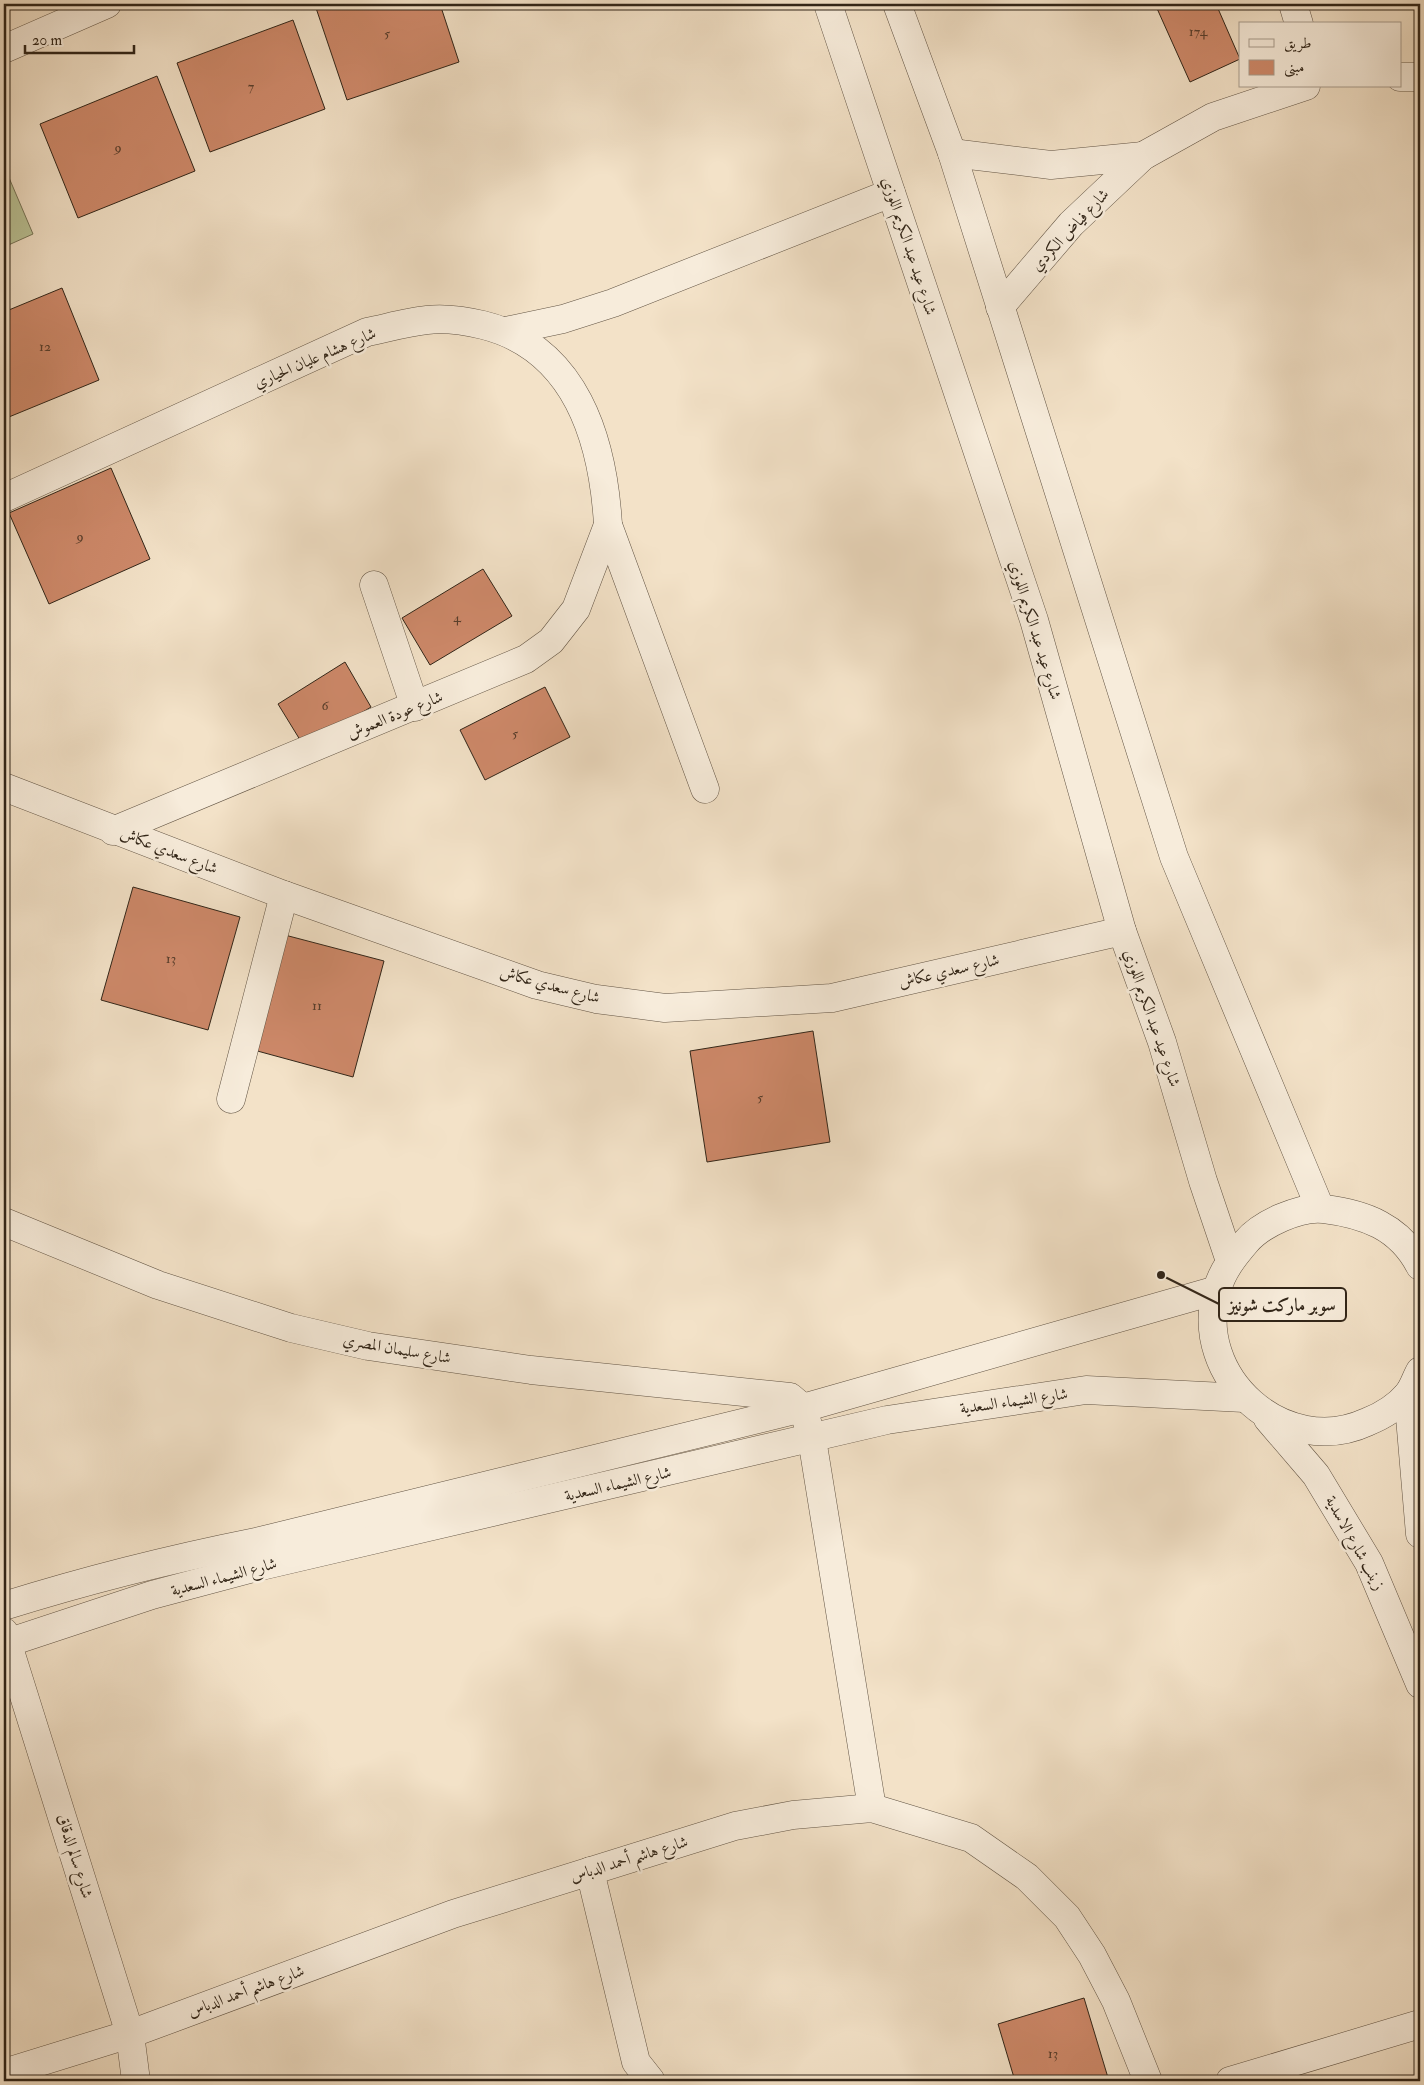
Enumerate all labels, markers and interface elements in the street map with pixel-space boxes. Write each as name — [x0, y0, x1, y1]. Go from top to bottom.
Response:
scale bar — [25, 22, 134, 54]
legend — [1239, 22, 1402, 88]
house number: 174 — [1189, 23, 1209, 40]
house number: 5 — [384, 25, 391, 42]
text: 20 m — [32, 31, 62, 50]
text: طريق — [1284, 34, 1311, 53]
text: مبنى — [1284, 58, 1304, 78]
house number: 7 — [248, 78, 255, 95]
house number: 9 — [113, 139, 122, 156]
street label: شارع عيد عبد الكريم اللوزي — [873, 174, 941, 319]
street label: شارع فياض الكردي — [1027, 185, 1115, 277]
street label: شارع هشام عليان الحياري — [251, 323, 381, 396]
house number: 12 — [39, 338, 51, 355]
house number: 9 — [75, 528, 84, 545]
street label: شارع عيد عبد الكريم اللوزي — [1001, 558, 1066, 703]
house number: 4 — [453, 609, 462, 626]
street label: شارع عودة العموش — [344, 687, 447, 746]
house number: 6 — [321, 697, 329, 714]
house number: 5 — [512, 725, 519, 742]
street label: شارع سعدي عكاش — [116, 823, 221, 882]
street label: شارع عيد عبد الكريم اللوزي — [1115, 947, 1185, 1091]
house number: 13 — [166, 950, 176, 967]
street label: شارع سعدي عكاش — [897, 950, 1002, 995]
street label: شارع سعدي عكاش — [497, 962, 602, 1011]
house number: 11 — [312, 997, 322, 1014]
house number: 5 — [757, 1089, 764, 1106]
callout: سوبر ماركت شونيز — [1219, 1288, 1346, 1321]
text: سوبر ماركت شونيز — [1226, 1294, 1336, 1317]
street label: شارع سليمان المصري — [341, 1330, 453, 1371]
street label: شارع الشيماء السعدية — [959, 1384, 1070, 1421]
street label: شارع الشيماء السعدية — [563, 1462, 674, 1509]
street label: زينب شارع الاسدية — [1318, 1492, 1389, 1595]
street label: شارع الشيماء السعدية — [169, 1553, 280, 1604]
street label: شارع سالم الدقاق — [49, 1811, 97, 1902]
street label: شارع هاشم أحمد الدباس — [567, 1830, 692, 1892]
street label: شارع هاشم أحمد الدباس — [184, 1959, 309, 2027]
house number: 13 — [1048, 2045, 1058, 2062]

